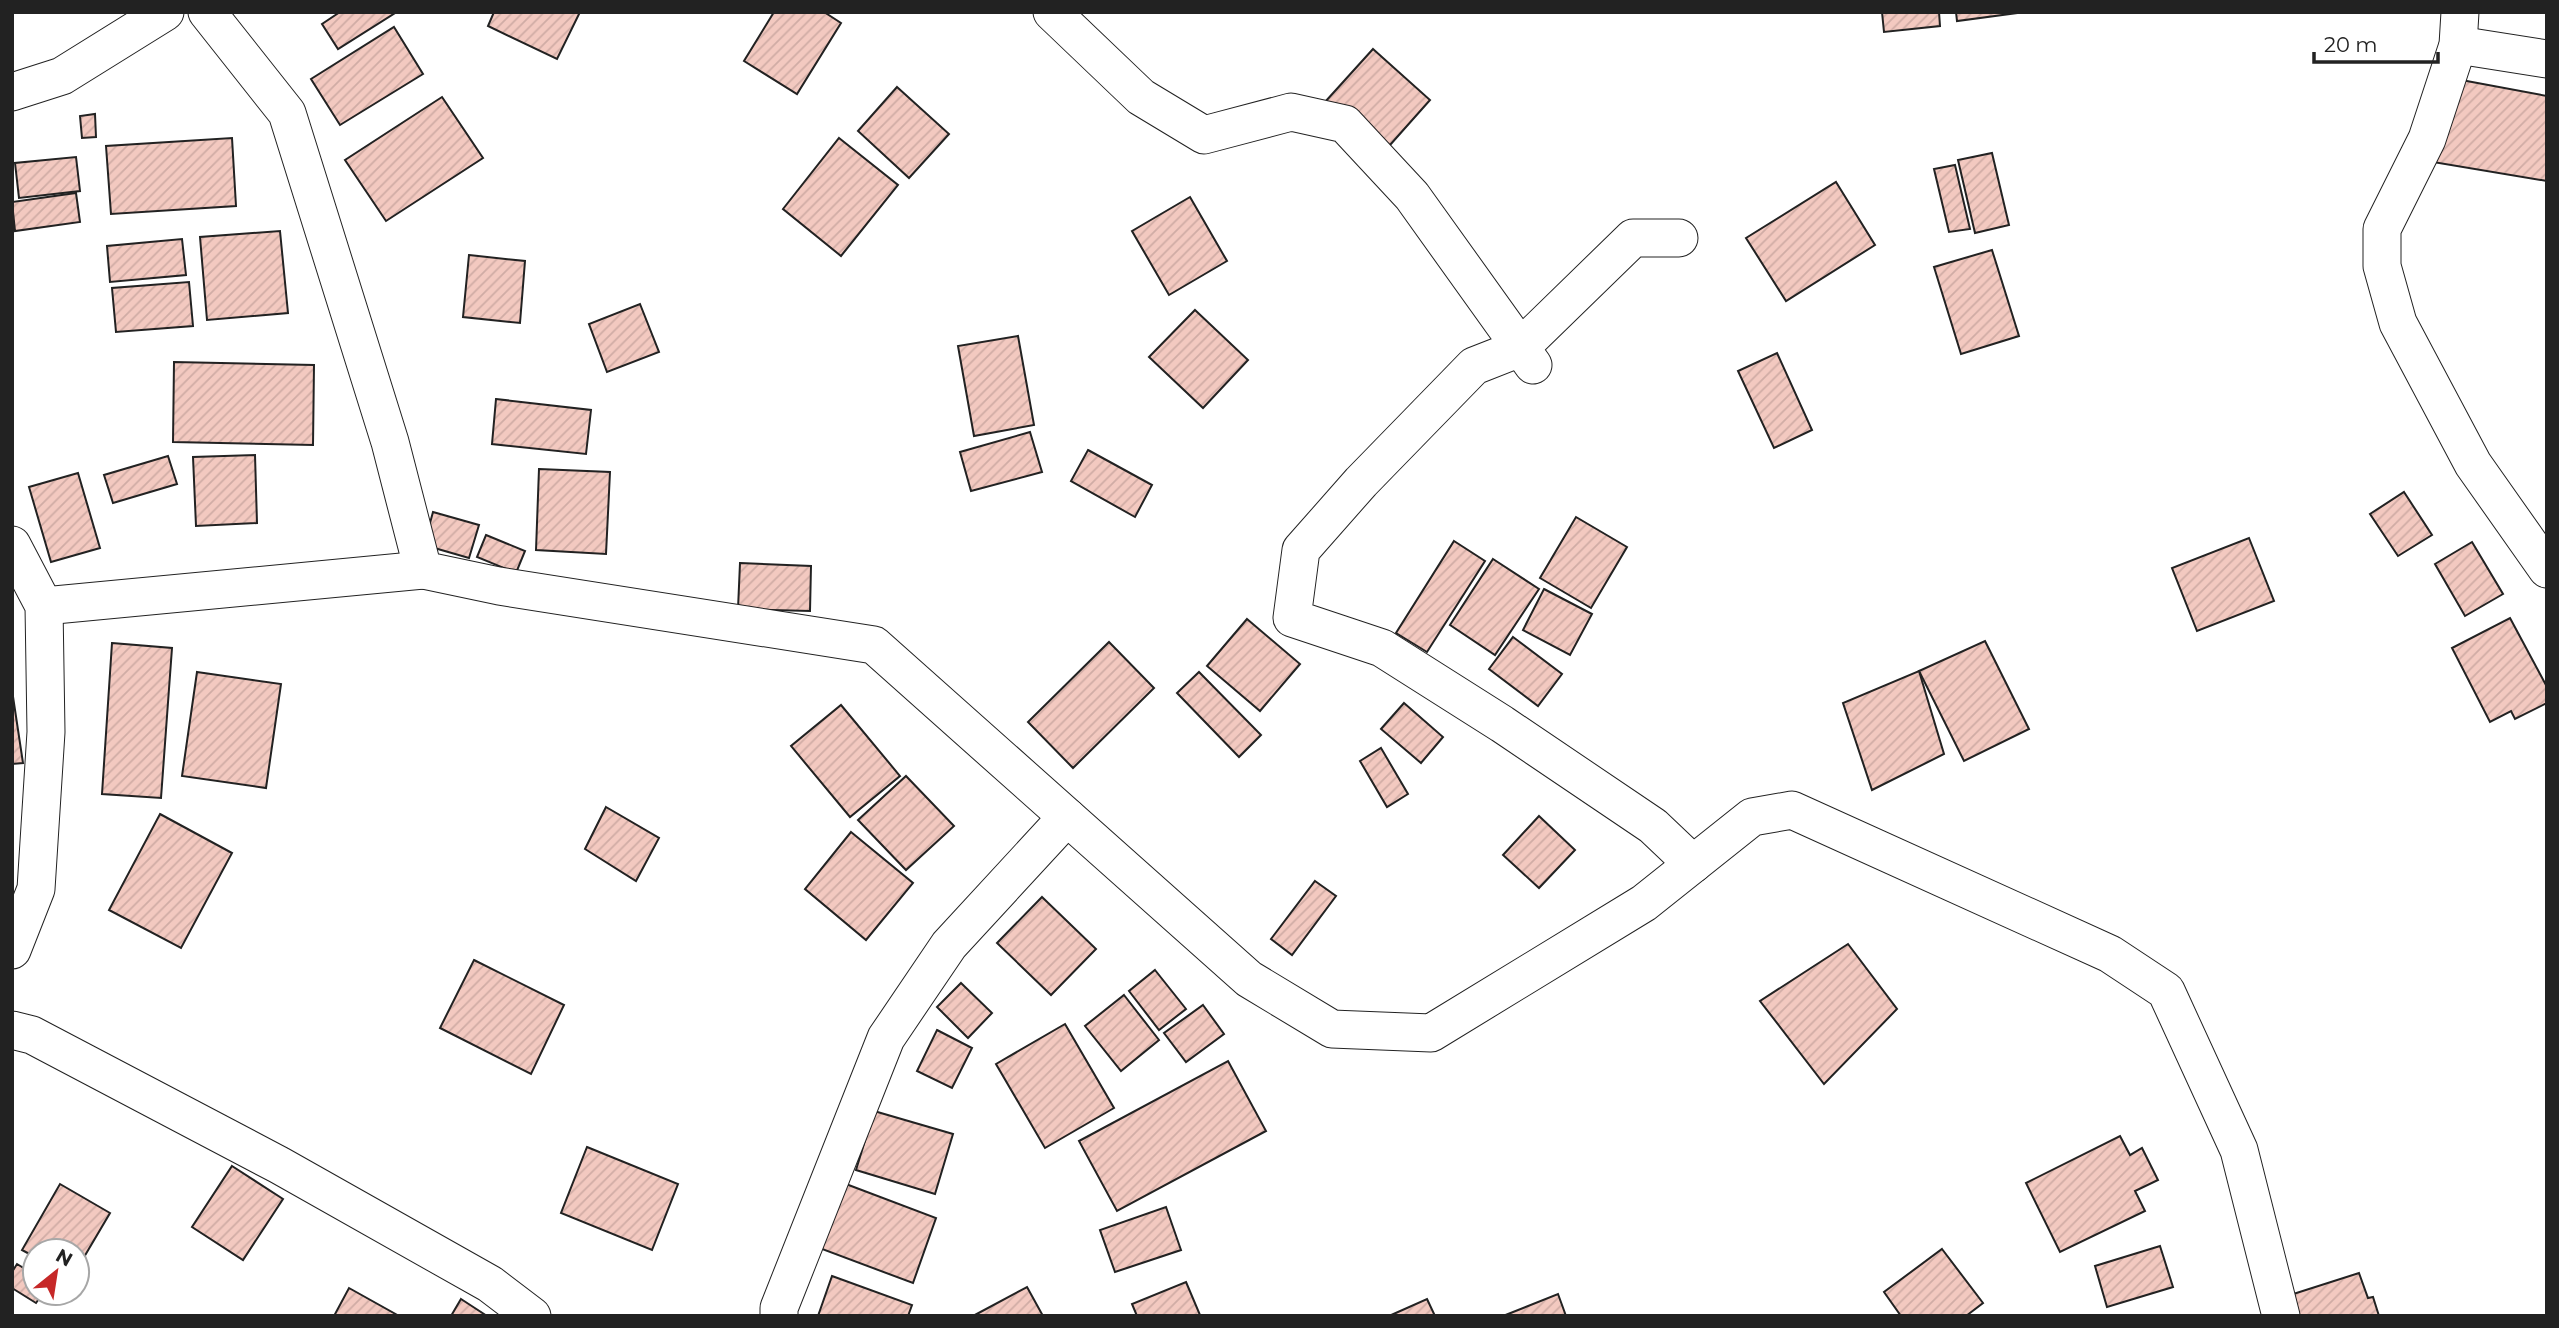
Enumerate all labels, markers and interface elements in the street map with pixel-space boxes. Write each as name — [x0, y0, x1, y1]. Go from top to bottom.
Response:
scale bar — [2314, 21, 2438, 65]
text: 20 m — [2324, 32, 2378, 57]
north arrow — [21, 1237, 91, 1307]
text: N — [52, 1244, 77, 1272]

